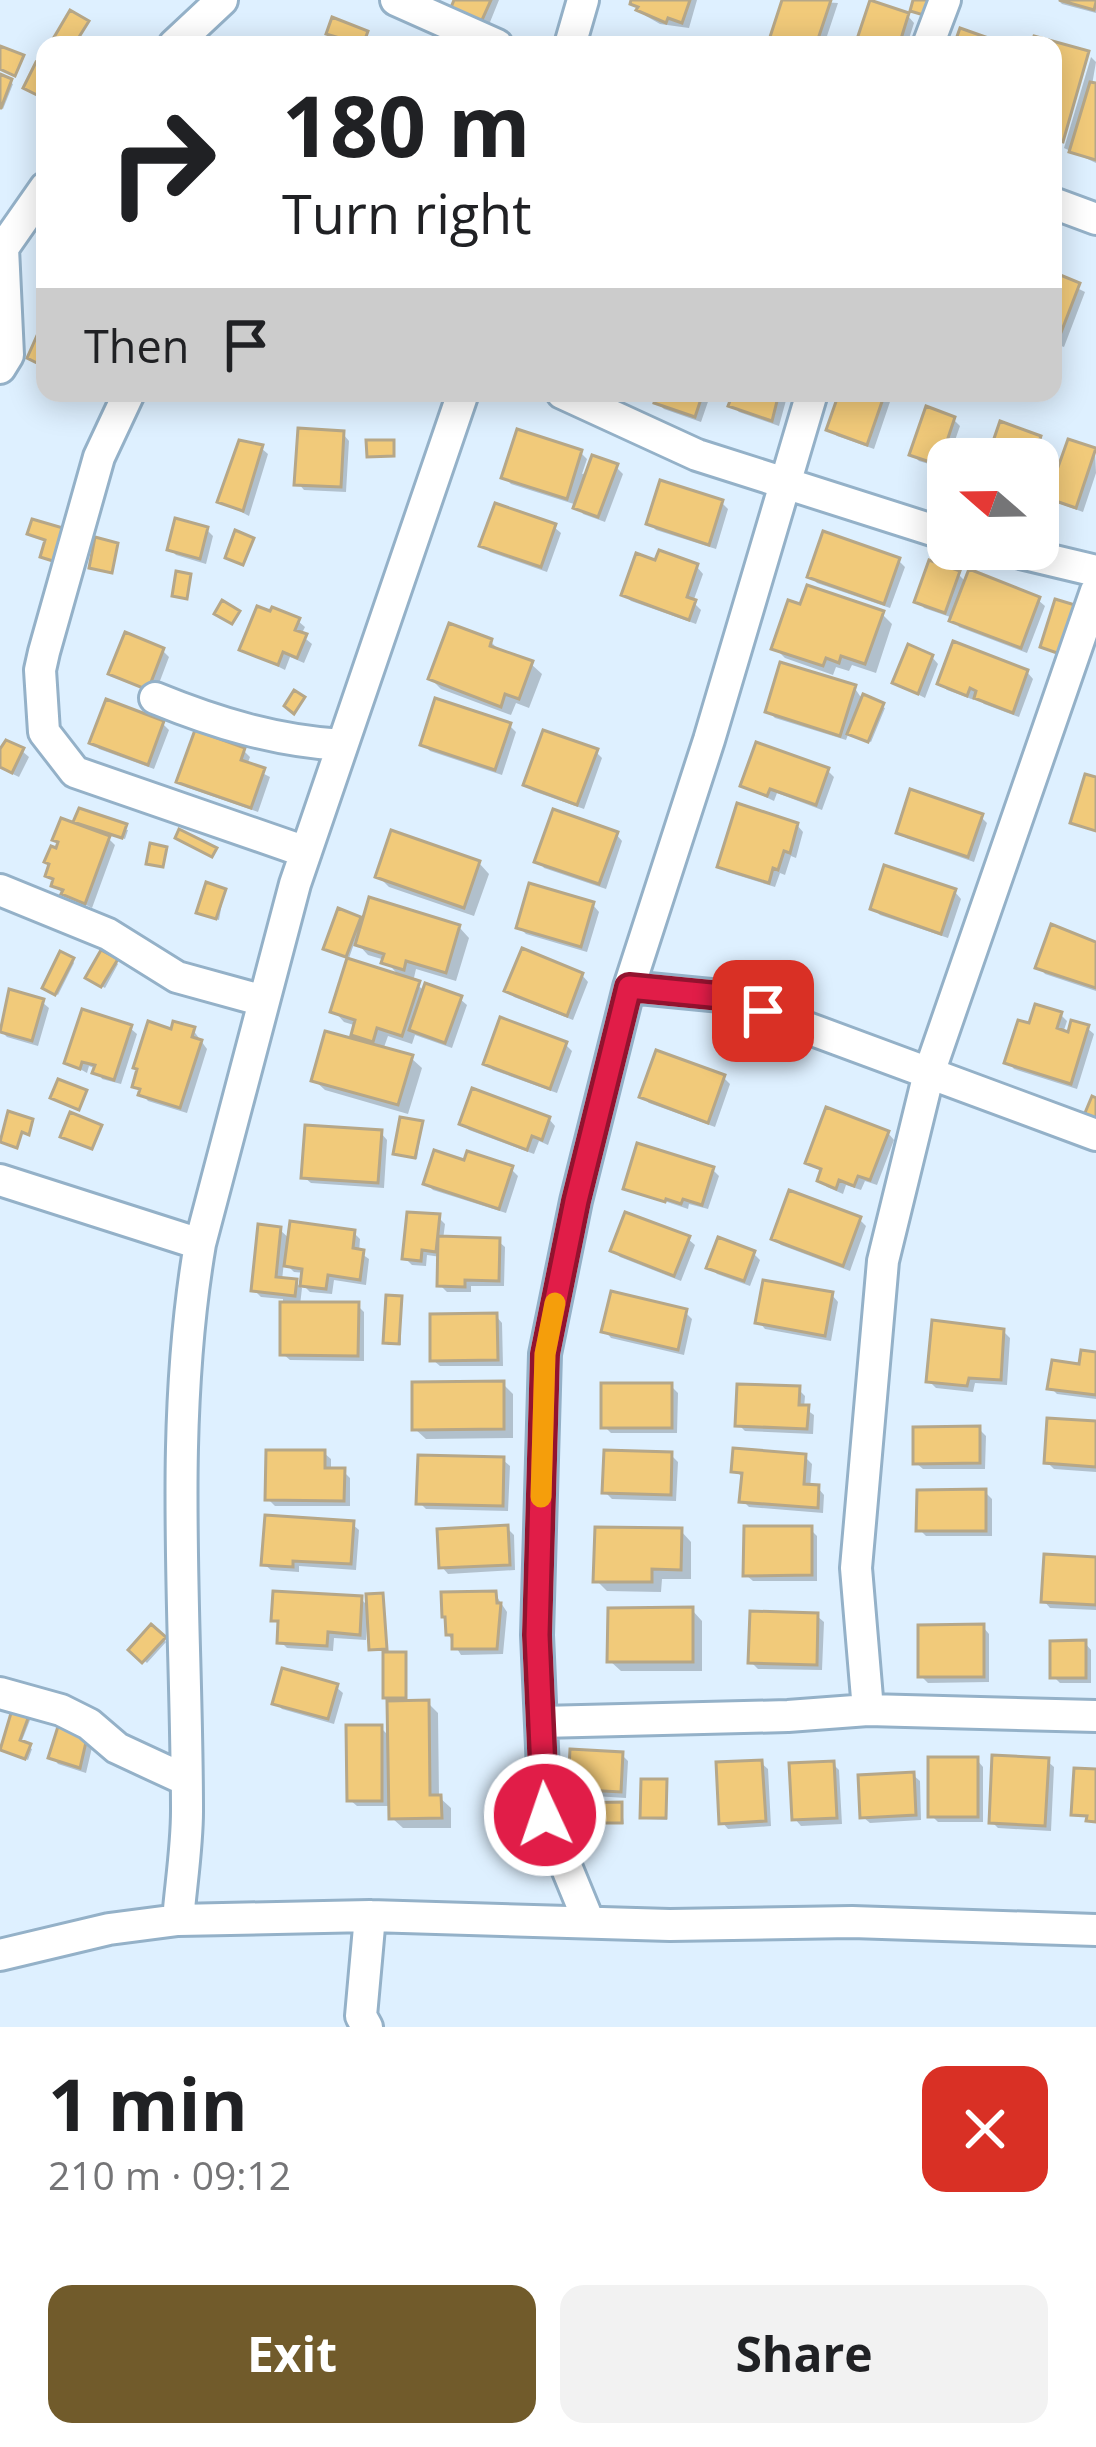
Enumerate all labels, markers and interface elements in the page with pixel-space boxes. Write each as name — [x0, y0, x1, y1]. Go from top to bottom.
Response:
text: 180 m — [282, 67, 530, 182]
icon: right — [84, 84, 240, 240]
text: Turn right — [282, 176, 531, 250]
icon: arrive — [213, 312, 279, 378]
text: Then — [84, 315, 189, 376]
north arrow — [927, 438, 1059, 570]
map controls — [927, 438, 1059, 570]
pin — [712, 960, 814, 1062]
icon: arrive — [730, 978, 796, 1044]
position arrow — [482, 1752, 608, 1878]
text: 1 min — [48, 2054, 248, 2152]
button: close — [922, 2066, 1048, 2192]
text: 210 m · 09:12 — [48, 2148, 291, 2201]
button: Exit — [48, 2285, 536, 2423]
button: Share — [560, 2285, 1048, 2423]

